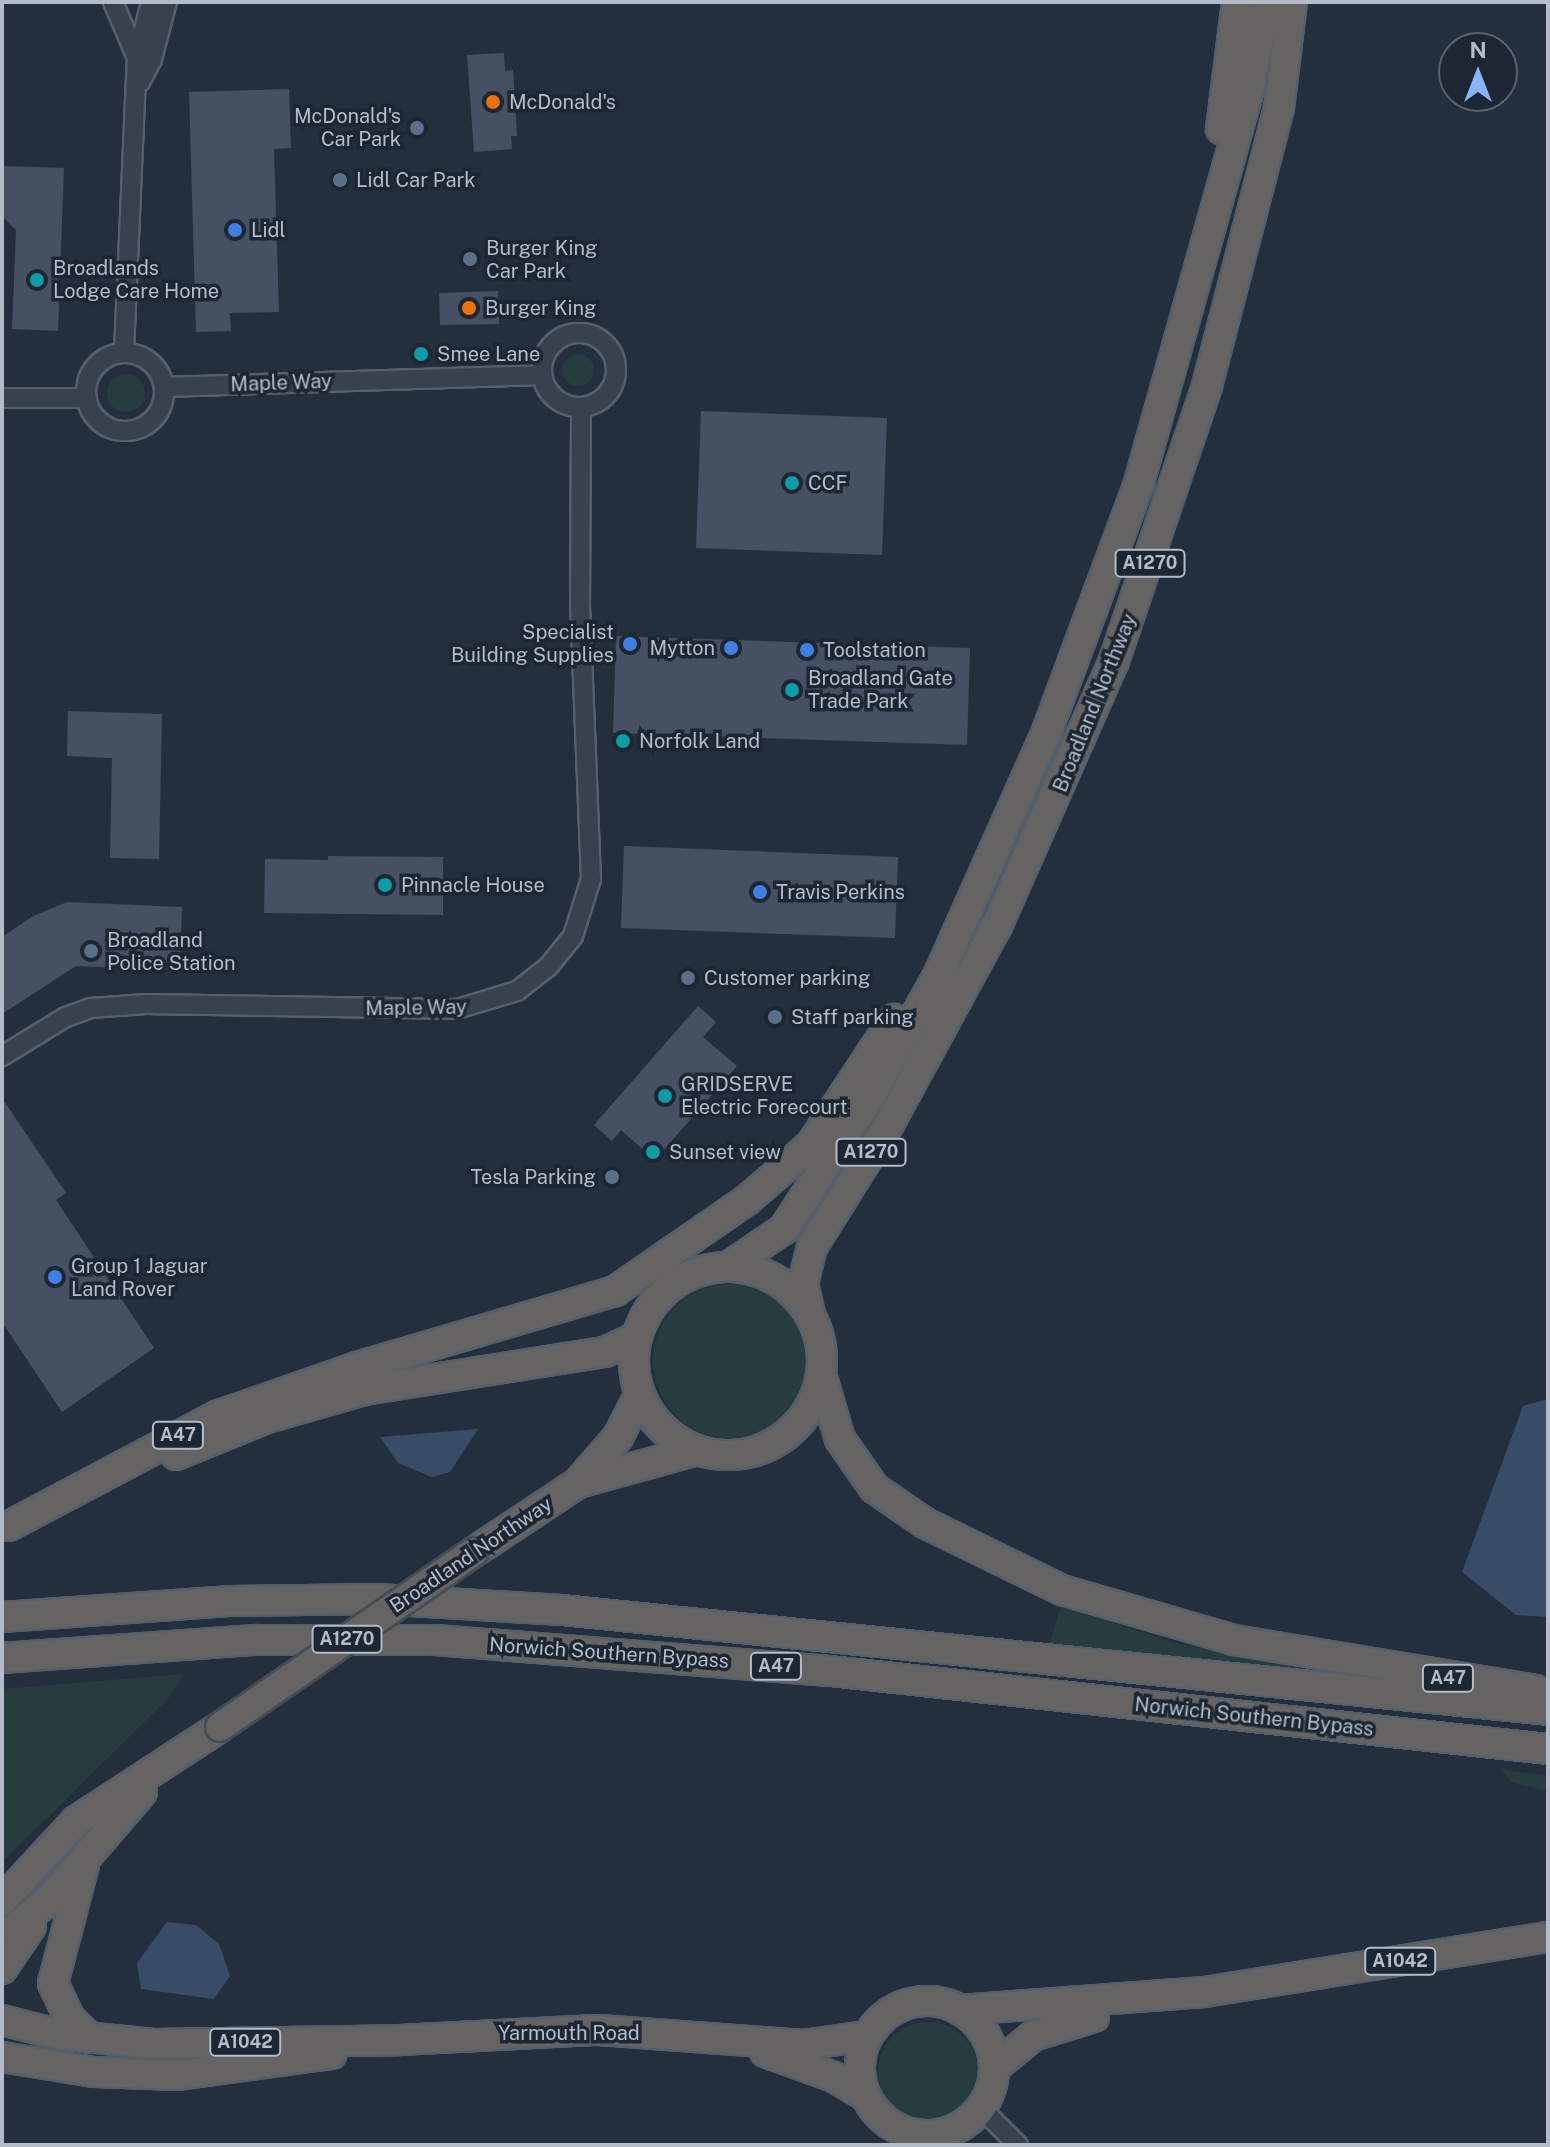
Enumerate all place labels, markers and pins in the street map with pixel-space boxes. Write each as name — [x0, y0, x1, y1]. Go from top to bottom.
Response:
place label: McDonald's — [509, 90, 616, 114]
marker: McDonald's — [484, 93, 502, 111]
place label: McDonald's Car Park — [294, 104, 401, 151]
marker: McDonald's Car Park — [408, 119, 426, 137]
place label: Lidl Car Park — [356, 168, 476, 192]
marker: Lidl Car Park — [331, 171, 349, 189]
place label: Lidl — [251, 218, 286, 242]
marker: Lidl — [226, 221, 244, 239]
place label: Burger King Car Park — [486, 236, 597, 283]
marker: Burger King Car Park — [461, 250, 479, 268]
place label: Broadlands Lodge Care Home — [53, 256, 219, 303]
marker: Broadlands Lodge Care Home — [28, 271, 46, 289]
place label: Burger King — [485, 296, 596, 320]
marker: Burger King — [460, 299, 478, 317]
place label: Smee Lane — [437, 342, 540, 366]
marker: Smee Lane — [412, 345, 430, 363]
place label: CCF — [808, 471, 847, 495]
marker: CCF — [783, 474, 801, 492]
place label: Specialist Building Supplies — [451, 620, 614, 667]
marker: Specialist Building Supplies — [621, 635, 639, 653]
place label: Mytton — [649, 636, 715, 660]
place label: Toolstation — [823, 638, 926, 662]
marker: Mytton — [722, 639, 740, 657]
marker: Toolstation — [798, 641, 816, 659]
place label: Broadland Gate Trade Park — [808, 666, 953, 713]
marker: Broadland Gate Trade Park — [783, 681, 801, 699]
place label: Norfolk Land — [639, 729, 760, 753]
marker: Norfolk Land — [614, 732, 632, 750]
place label: Pinnacle House — [401, 873, 545, 897]
marker: Pinnacle House — [376, 876, 394, 894]
place label: Travis Perkins — [776, 880, 905, 904]
marker: Travis Perkins — [751, 883, 769, 901]
place label: Broadland Police Station — [107, 928, 236, 975]
marker: Broadland Police Station — [82, 942, 100, 960]
place label: Customer parking — [704, 966, 870, 990]
marker: Customer parking — [679, 969, 697, 987]
place label: Staff parking — [791, 1005, 914, 1029]
marker: Staff parking — [766, 1008, 784, 1026]
place label: GRIDSERVE Electric Forecourt — [681, 1072, 848, 1119]
marker: GRIDSERVE Electric Forecourt — [656, 1087, 674, 1105]
place label: Sunset view — [669, 1140, 781, 1164]
marker: Sunset view — [644, 1143, 662, 1161]
place label: Tesla Parking — [471, 1165, 596, 1189]
marker: Tesla Parking — [603, 1168, 621, 1186]
place label: Group 1 Jaguar Land Rover — [71, 1254, 208, 1301]
marker: Group 1 Jaguar Land Rover — [46, 1268, 64, 1286]

